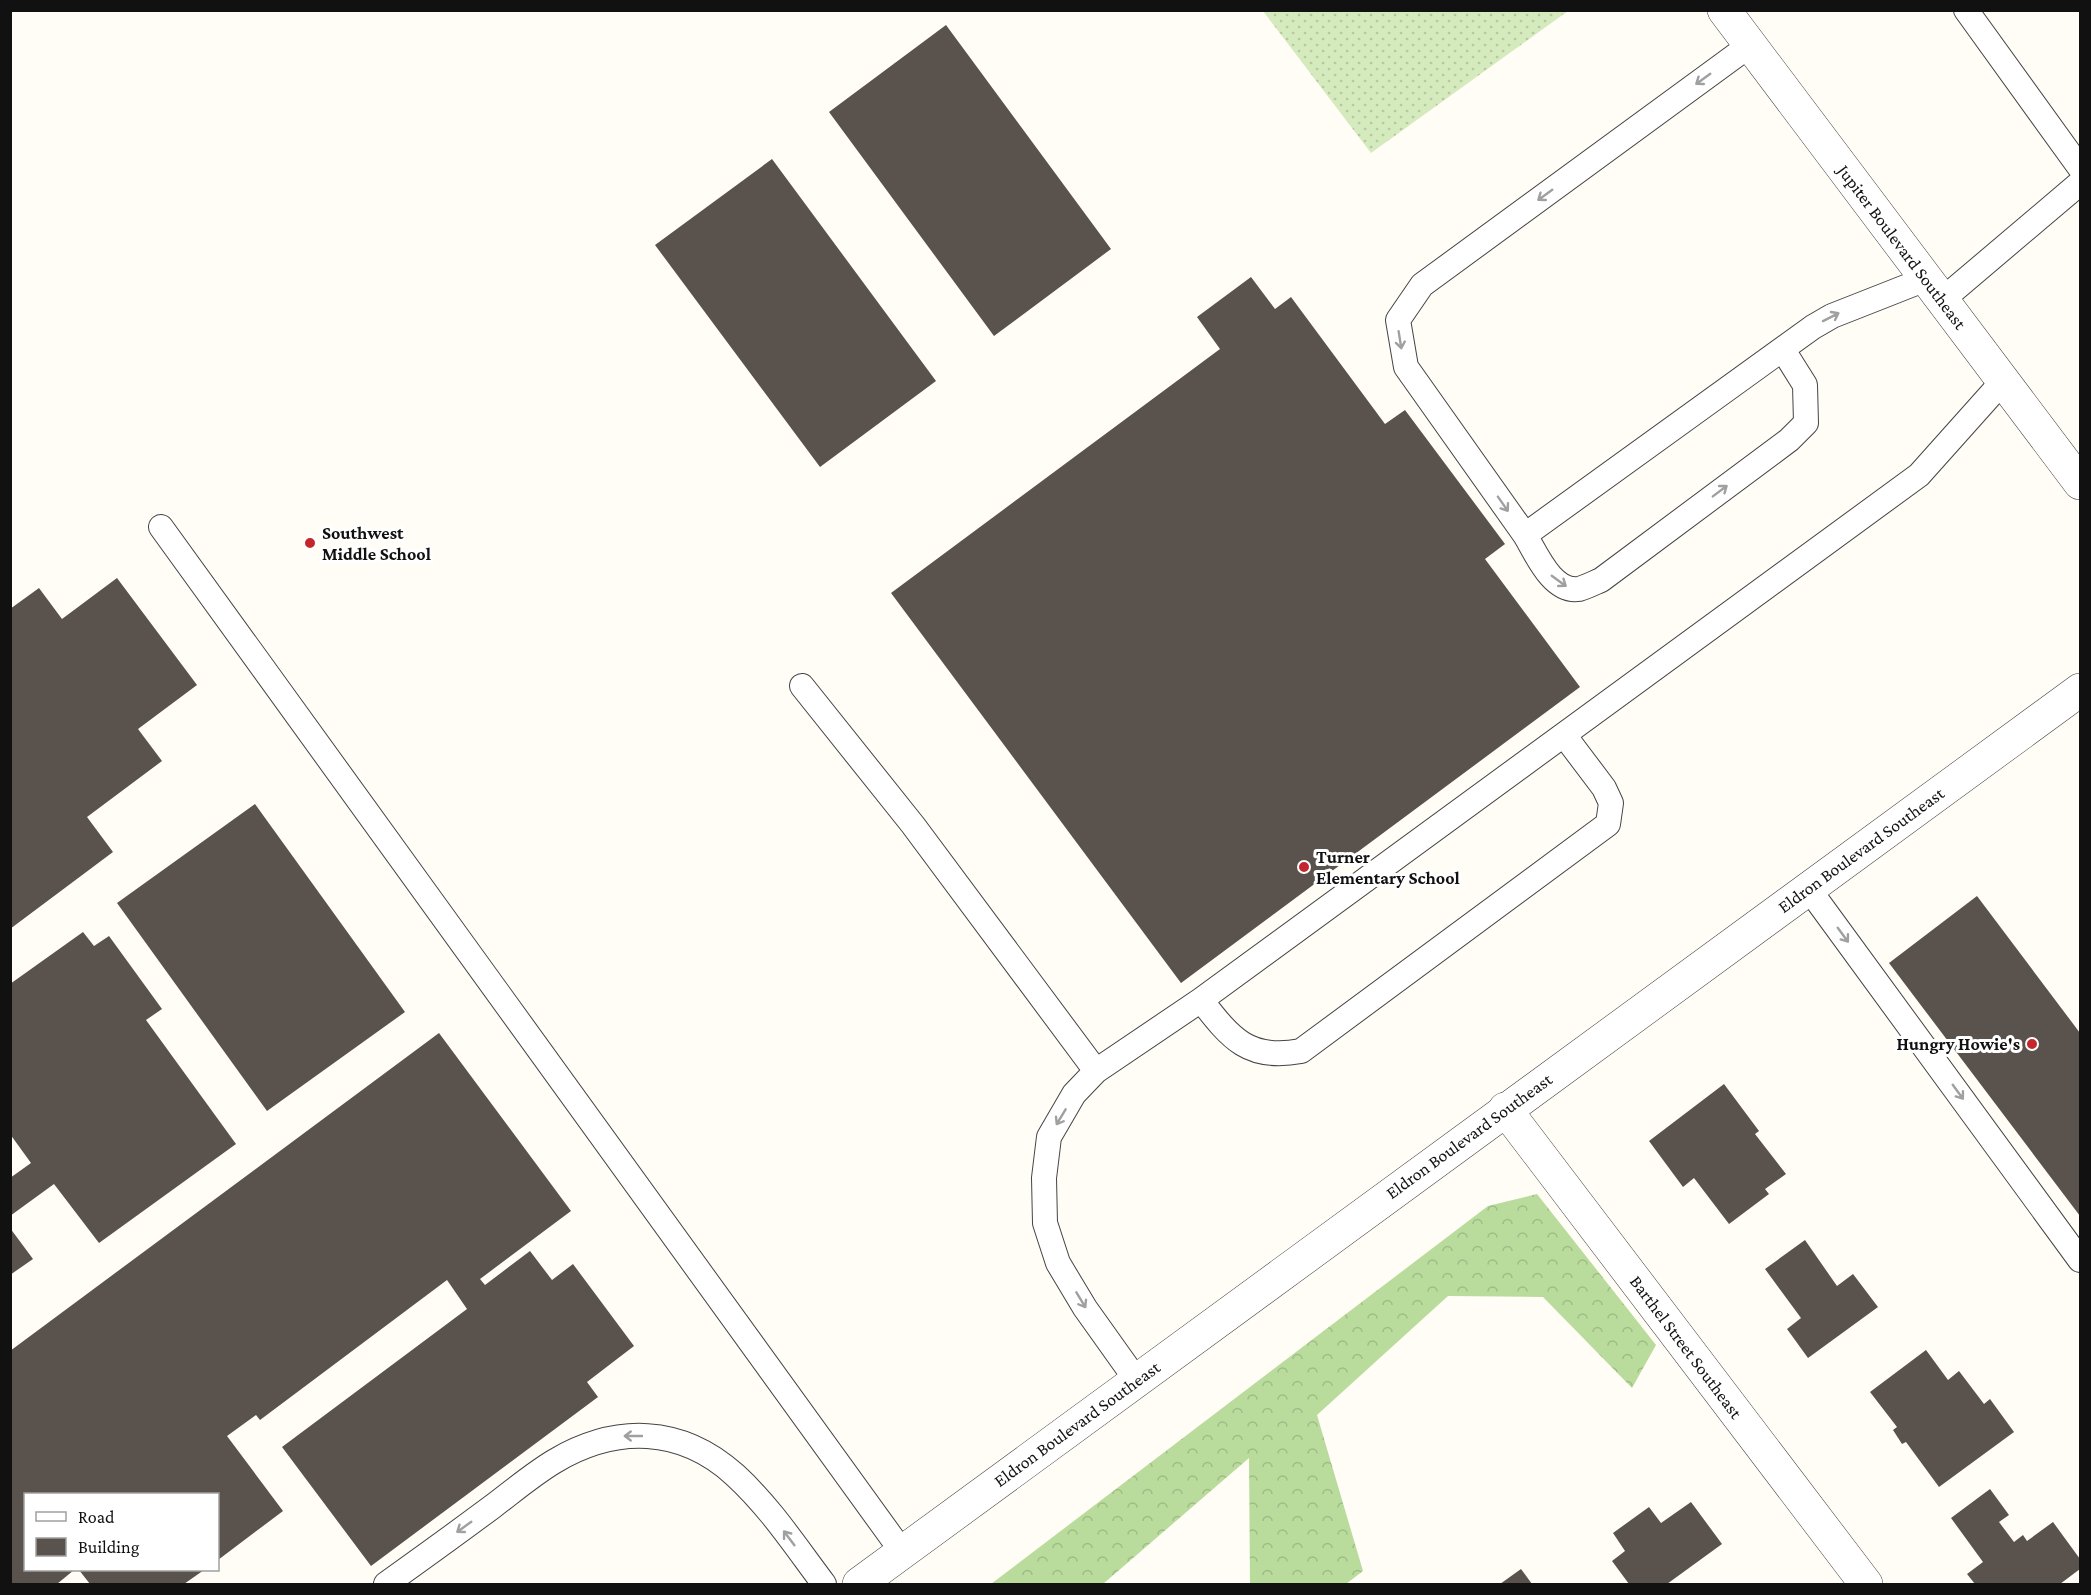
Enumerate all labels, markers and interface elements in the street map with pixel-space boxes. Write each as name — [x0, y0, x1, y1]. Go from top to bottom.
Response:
one-way arrow — [1695, 73, 1711, 86]
street label: Jupiter Boulevard Southeast — [1832, 159, 1971, 334]
one-way arrow — [1538, 188, 1554, 201]
one-way arrow — [1822, 311, 1840, 323]
one-way arrow — [1395, 330, 1406, 349]
one-way arrow — [1712, 485, 1728, 498]
one-way arrow — [1497, 495, 1509, 511]
place label: Southwest Middle School — [322, 523, 431, 564]
marker: Southwest Middle School — [303, 536, 317, 550]
one-way arrow — [1550, 575, 1566, 587]
street label: Eldron Boulevard Southeast — [1774, 783, 1949, 917]
place label: Turner Elementary School — [1316, 847, 1460, 888]
marker: Turner Elementary School — [1297, 860, 1311, 874]
one-way arrow — [1837, 926, 1849, 942]
place label: Hungry Howie's — [1897, 1034, 2020, 1054]
marker: Hungry Howie's — [2025, 1037, 2039, 1051]
street label: Eldron Boulevard Southeast — [1382, 1069, 1557, 1203]
one-way arrow — [1952, 1084, 1964, 1100]
one-way arrow — [1054, 1108, 1066, 1125]
street label: Barthel Street Southeast — [1626, 1272, 1747, 1423]
one-way arrow — [1075, 1291, 1087, 1308]
street label: Eldron Boulevard Southeast — [990, 1357, 1165, 1491]
one-way arrow — [623, 1430, 643, 1442]
legend — [24, 1493, 219, 1571]
text: Road — [78, 1507, 115, 1527]
one-way arrow — [457, 1521, 473, 1533]
one-way arrow — [782, 1530, 795, 1546]
text: Building — [78, 1537, 140, 1557]

